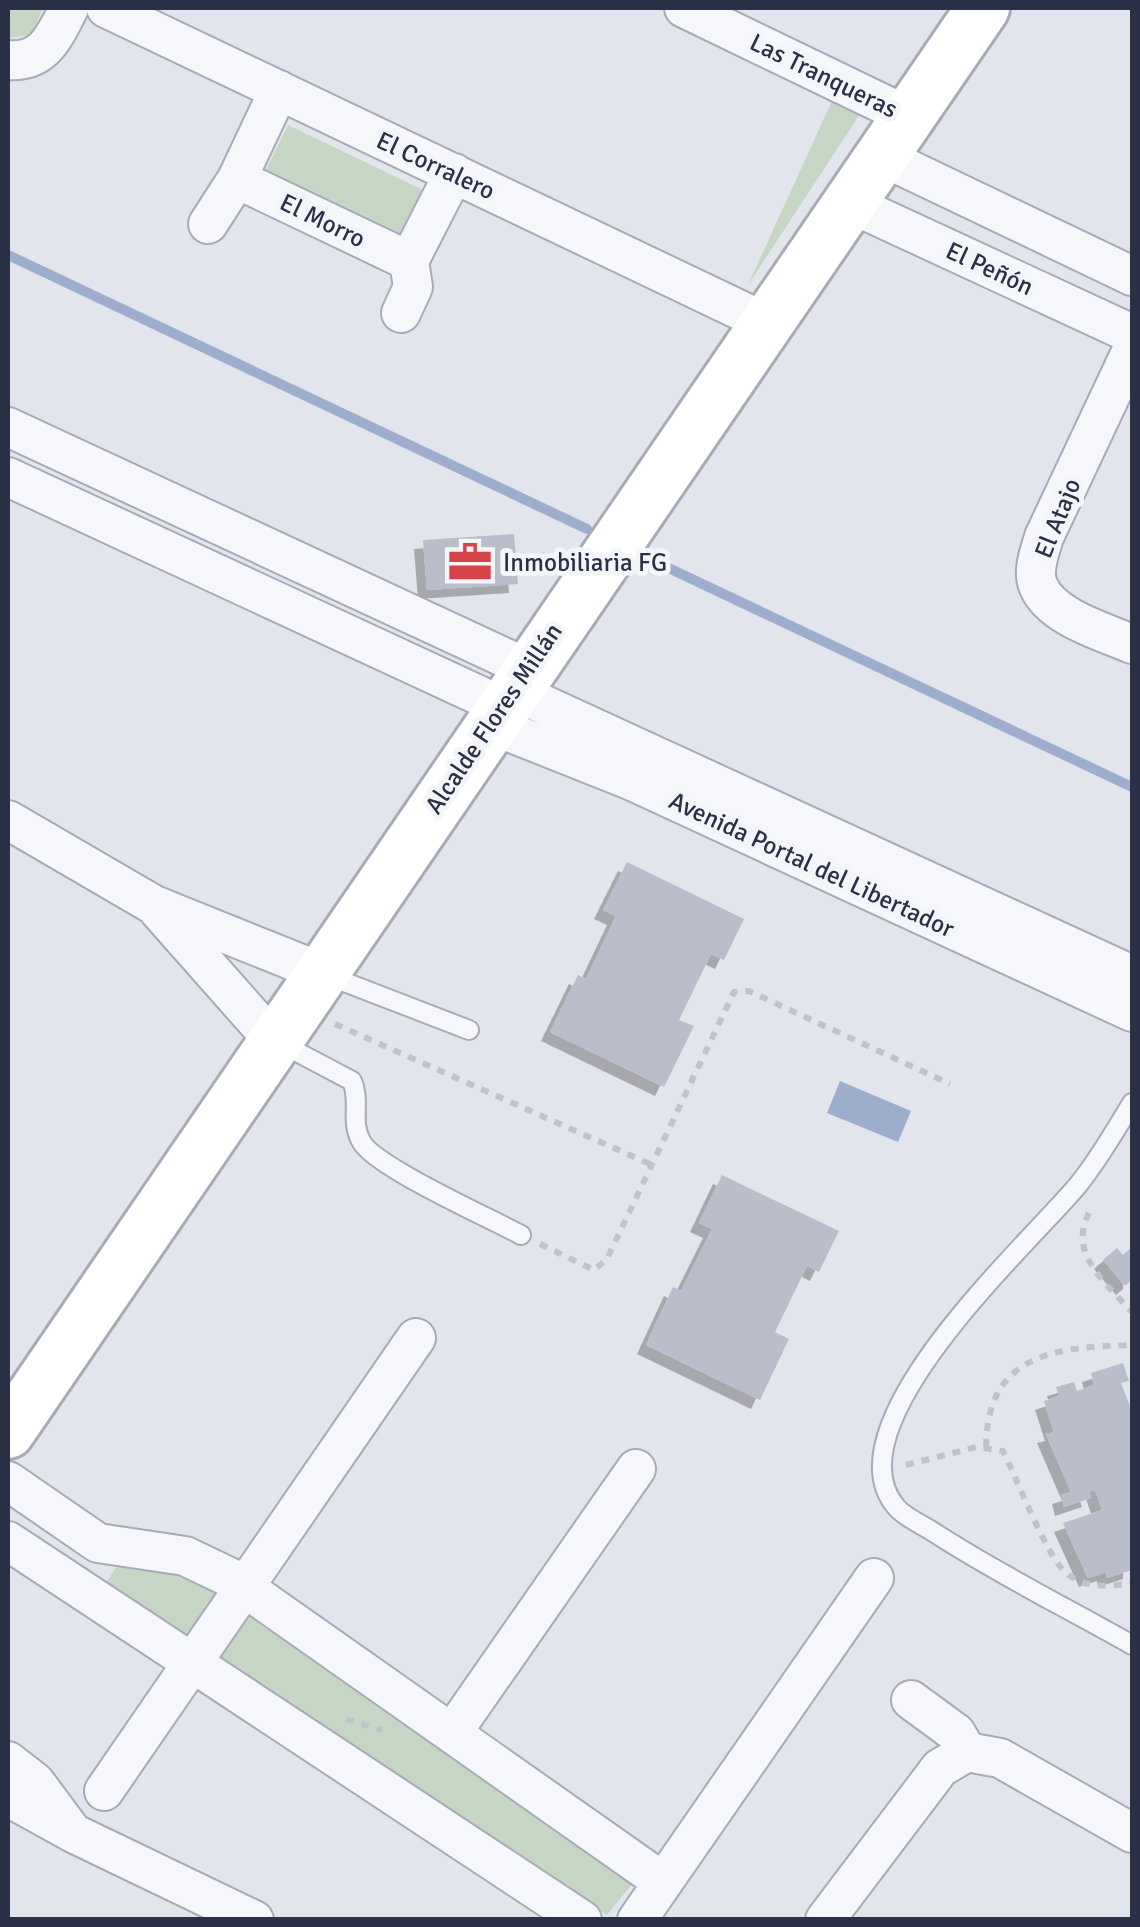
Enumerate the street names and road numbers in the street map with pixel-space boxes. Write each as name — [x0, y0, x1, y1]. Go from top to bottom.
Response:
street label: Las Tranqueras — [745, 26, 903, 125]
street label: El Corralero — [372, 125, 500, 206]
street label: El Morro — [275, 187, 371, 254]
street label: El Peñón — [941, 235, 1039, 302]
street label: El Atajo — [1027, 474, 1087, 563]
street label: Alcalde Flores Millán — [418, 617, 569, 820]
street label: Avenida Portal del Libertador — [664, 785, 960, 945]

